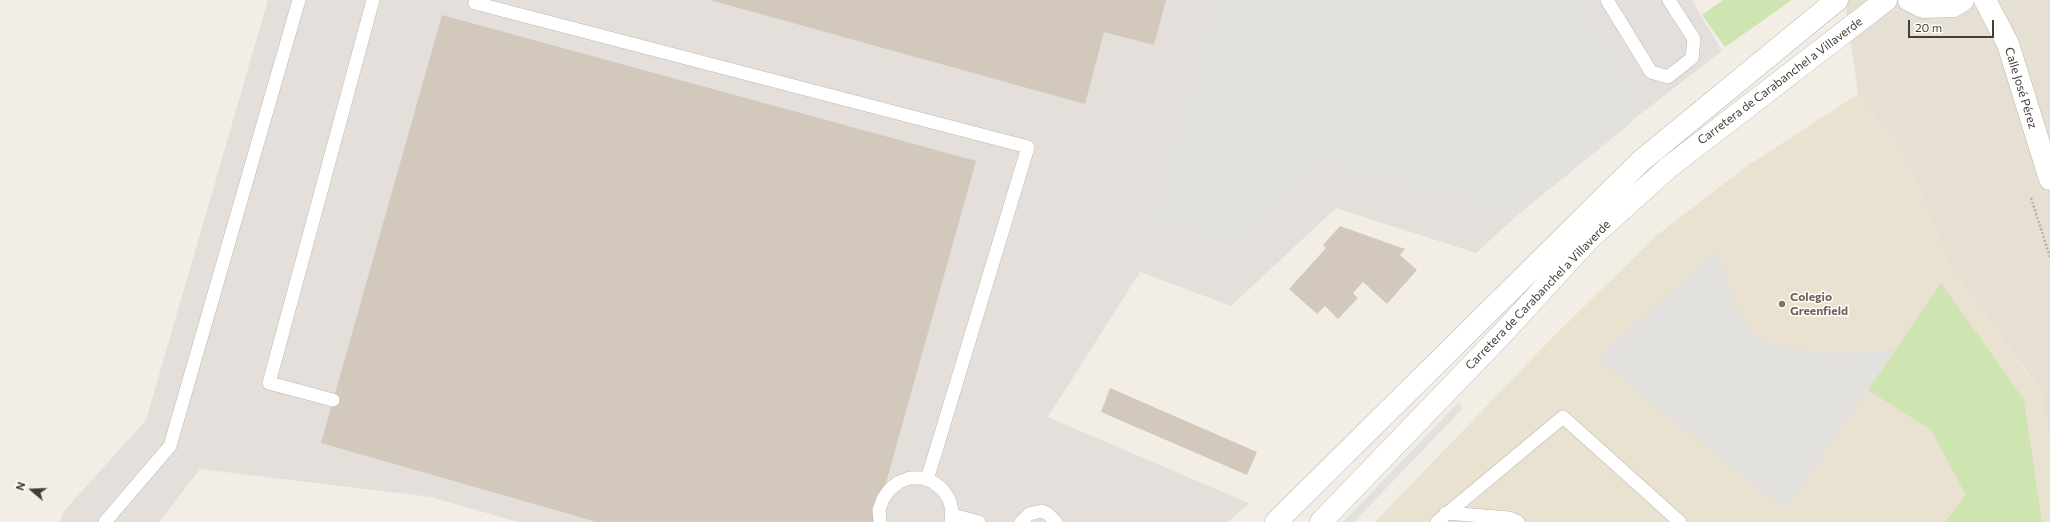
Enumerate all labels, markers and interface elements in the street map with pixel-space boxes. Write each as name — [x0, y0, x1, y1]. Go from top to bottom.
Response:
scale bar — [1910, 12, 1996, 38]
street label: Carretera de Carabanchel a Villaverde — [1695, 14, 1865, 148]
text: 20 m — [1915, 20, 1942, 34]
street label: Calle José Pérez — [2002, 46, 2040, 130]
street label: Carretera de Carabanchel a Villaverde — [1462, 217, 1614, 373]
place label: Colegio Greenfield — [1790, 290, 1848, 318]
marker: Colegio Greenfield — [1777, 299, 1787, 309]
north arrow — [12, 470, 52, 510]
text: N — [13, 480, 28, 492]

